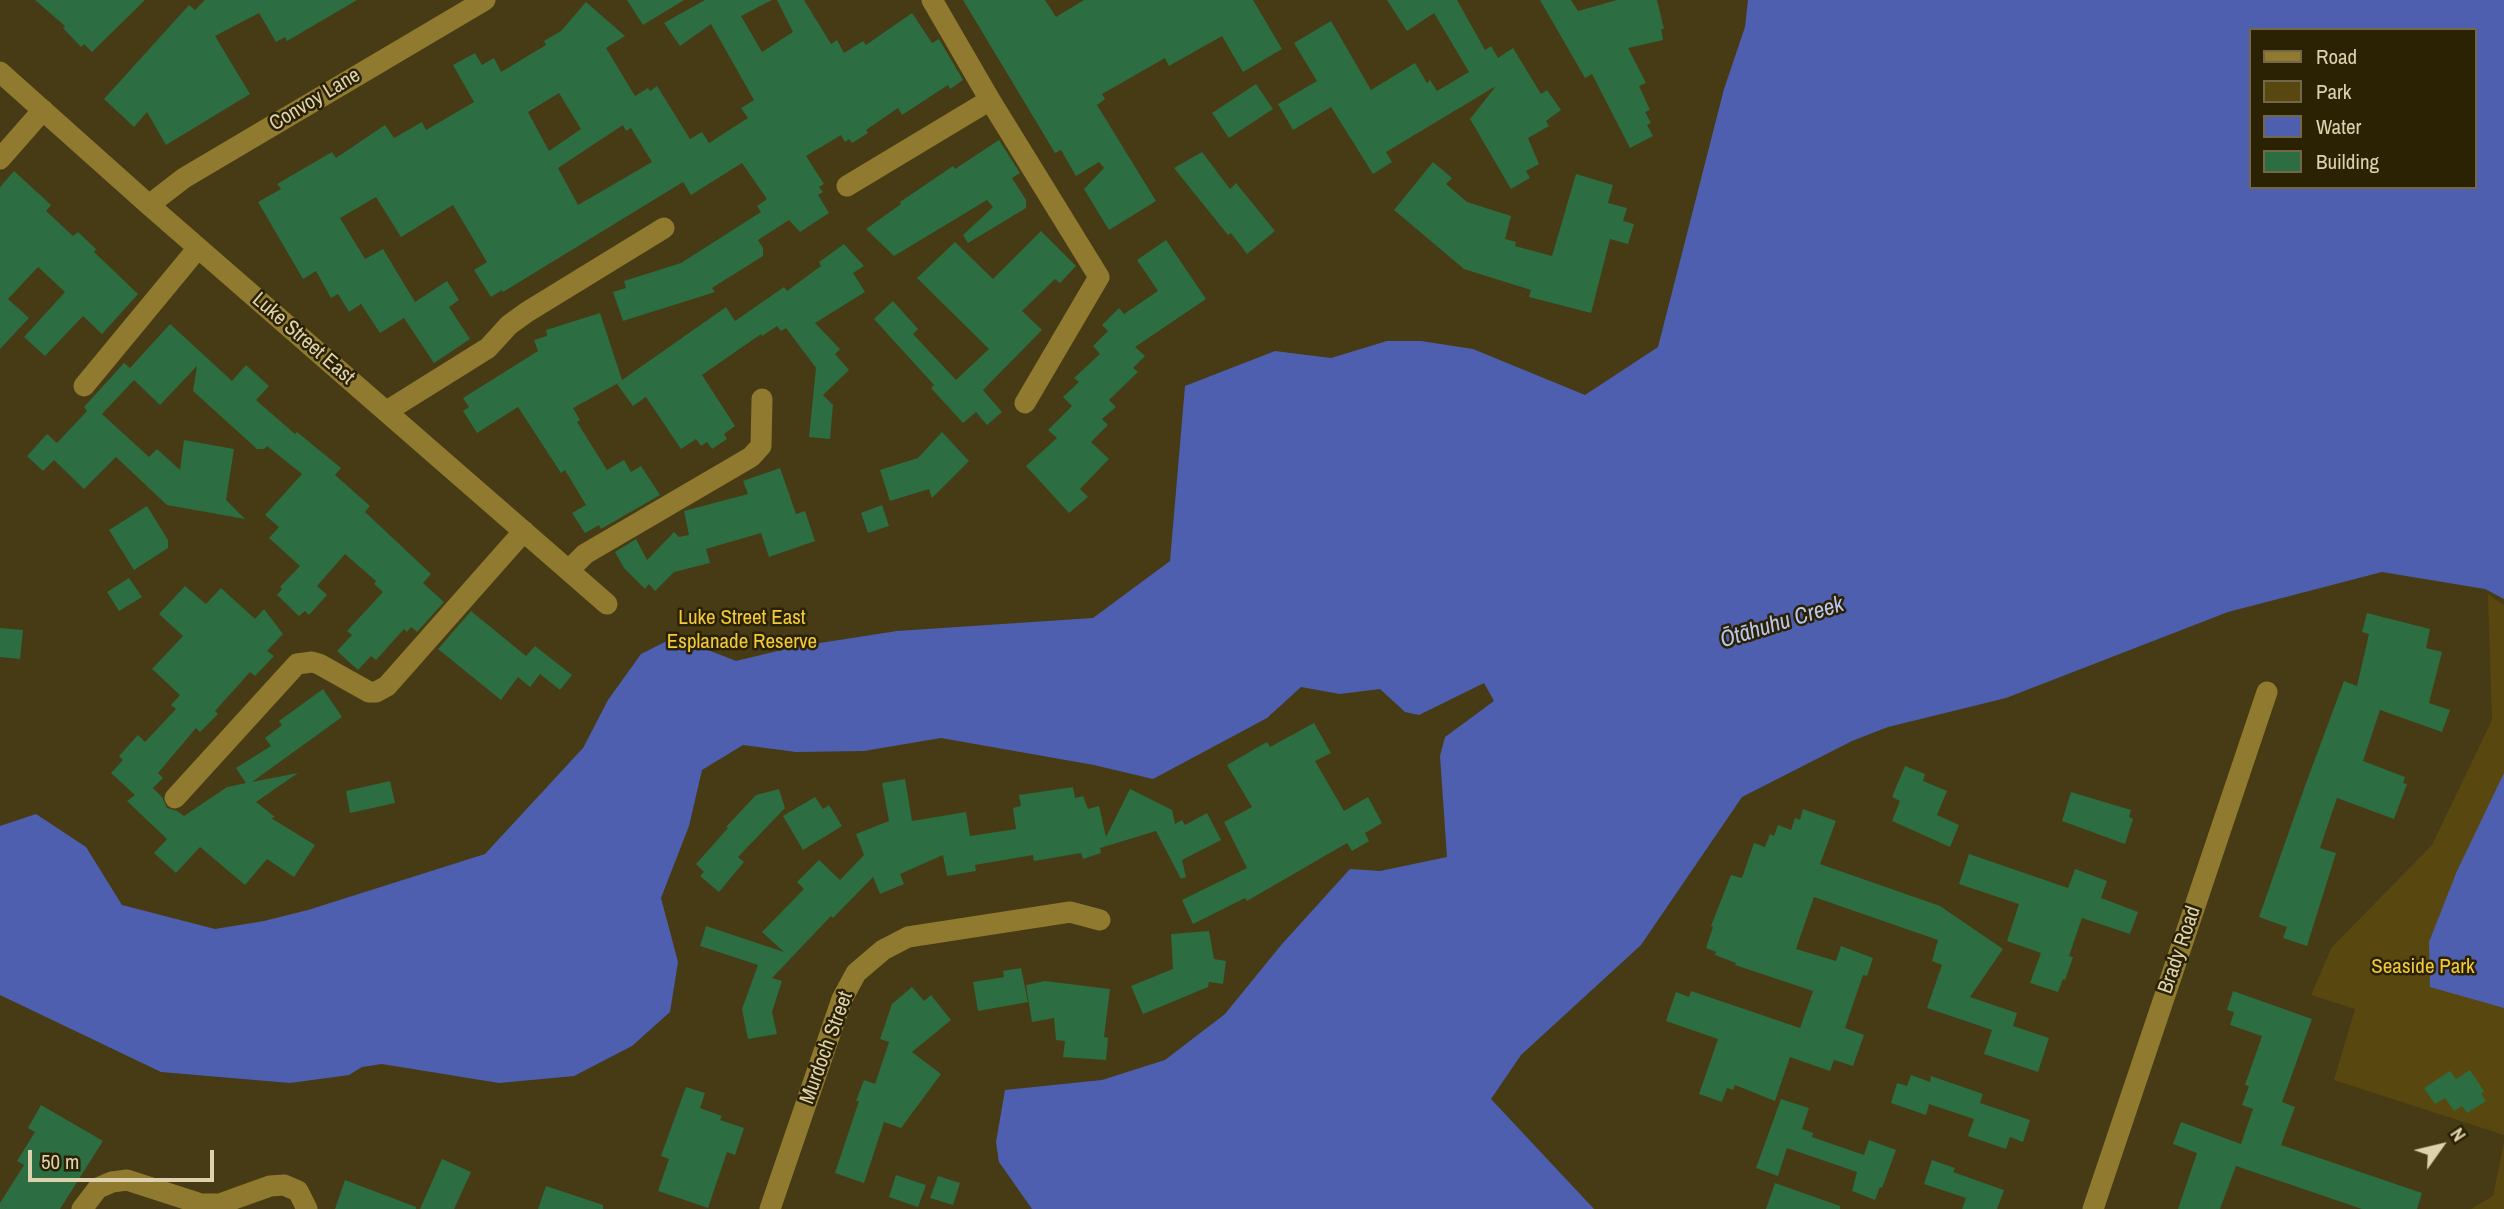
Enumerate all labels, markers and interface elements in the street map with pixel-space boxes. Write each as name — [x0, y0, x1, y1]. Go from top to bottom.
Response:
legend — [2248, 28, 2476, 189]
text: Road — [2316, 42, 2357, 71]
street label: Convoy Lane — [265, 63, 365, 137]
text: Park — [2316, 77, 2351, 106]
text: Water — [2316, 112, 2361, 141]
text: Building — [2316, 147, 2379, 176]
street label: Luke Street East — [247, 288, 359, 390]
water label: Ōtāhuhu Creek — [1717, 591, 1847, 655]
park label: Luke Street East Esplanade Reserve — [667, 605, 817, 655]
street label: Brady Road — [2153, 903, 2207, 997]
park label: Seaside Park — [2371, 954, 2475, 980]
street label: Murdoch Street — [795, 988, 859, 1108]
north arrow — [2406, 1111, 2476, 1181]
text: N — [2444, 1122, 2472, 1146]
scale bar — [32, 1136, 217, 1180]
text: 50 m — [41, 1147, 79, 1176]

